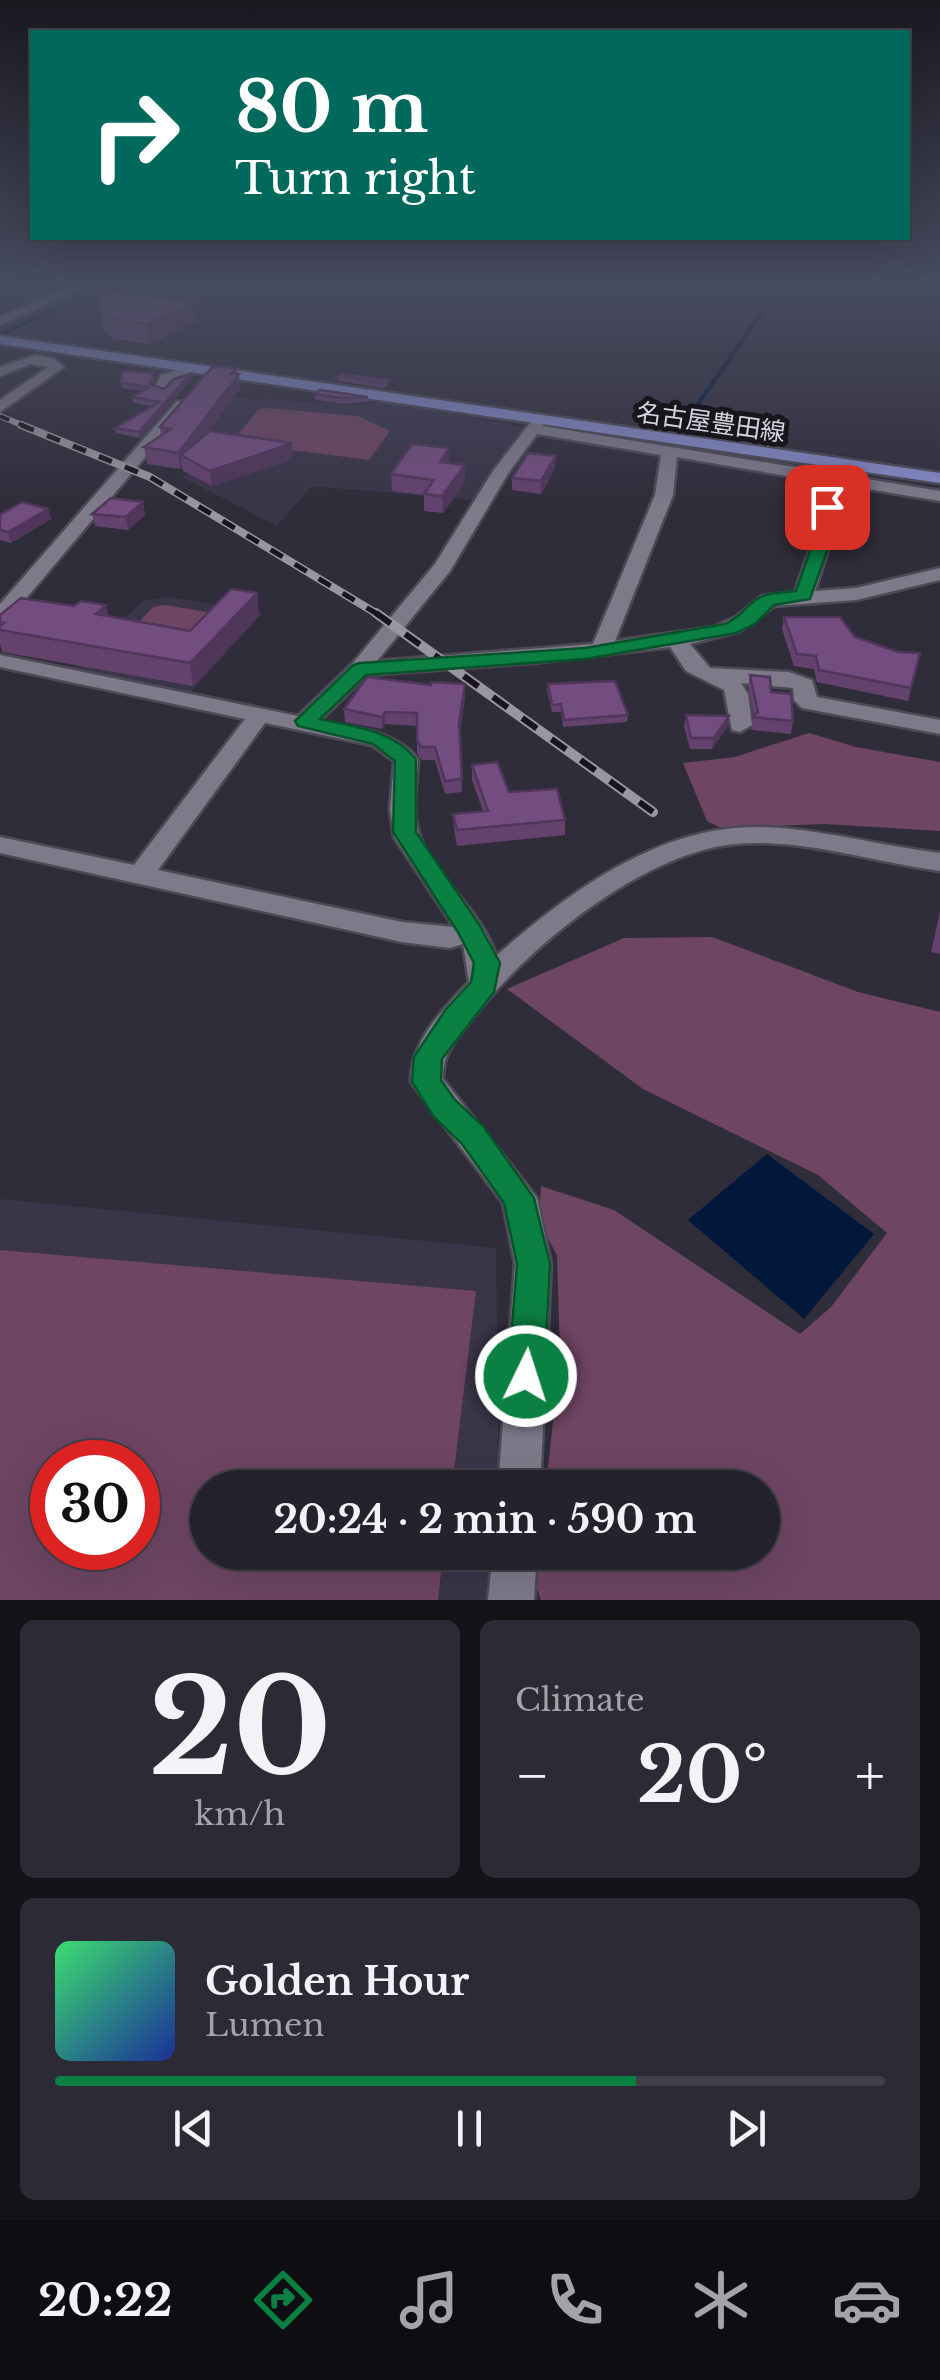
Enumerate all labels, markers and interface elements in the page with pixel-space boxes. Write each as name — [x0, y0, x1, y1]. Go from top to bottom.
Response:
text: 80 m — [235, 64, 428, 151]
icon: right — [70, 70, 200, 200]
text: Turn right — [235, 150, 476, 206]
street label: 名古屋豊田線 — [634, 397, 787, 448]
pin — [785, 465, 870, 550]
icon: arrive — [800, 480, 855, 535]
position arrow — [474, 1324, 578, 1428]
speed limit sign: 30 — [30, 1440, 160, 1570]
text: 20:24 · 2 min · 590 m — [273, 1496, 697, 1543]
text: 20 — [149, 1648, 331, 1809]
text: Climate — [515, 1680, 644, 1720]
text: 20° — [637, 1729, 768, 1822]
text: − — [515, 1742, 550, 1810]
text: + — [855, 1742, 885, 1810]
text: km/h — [195, 1794, 285, 1834]
text: Golden Hour — [205, 1958, 469, 2005]
text: Lumen — [205, 2005, 324, 2045]
icon: previous — [166, 2101, 221, 2156]
icon: pause — [442, 2101, 497, 2156]
icon: next — [719, 2101, 774, 2156]
icon: directions — [248, 2265, 318, 2335]
icon: music — [394, 2265, 464, 2335]
icon: phone — [540, 2265, 610, 2335]
icon: climate — [686, 2265, 756, 2335]
icon: car — [832, 2265, 902, 2335]
text: 20:22 — [38, 2272, 173, 2328]

